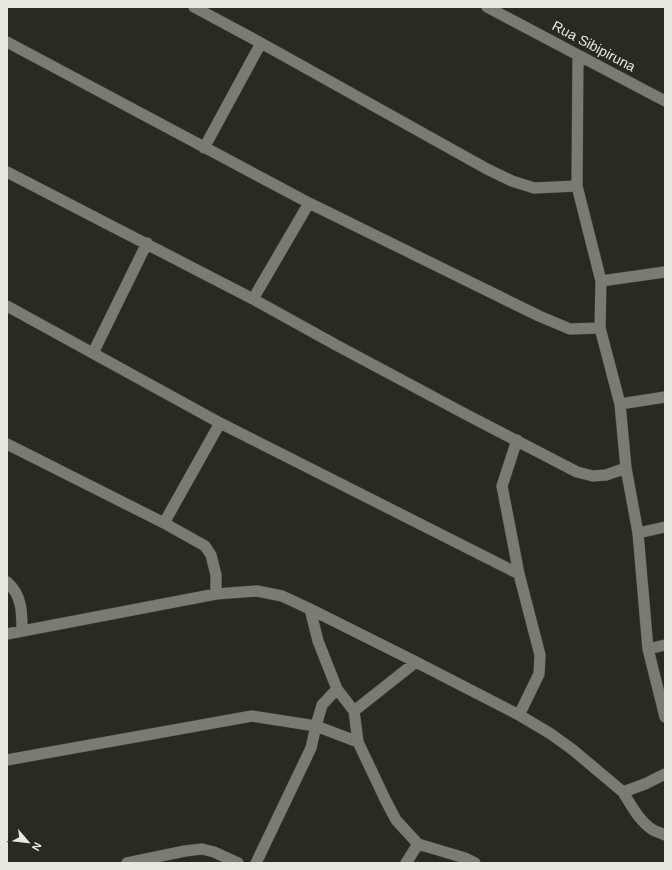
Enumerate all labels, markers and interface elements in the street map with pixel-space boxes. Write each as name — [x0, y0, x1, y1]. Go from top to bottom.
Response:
street label: Rua Sibipiruna — [550, 17, 638, 75]
north arrow — [8, 822, 48, 862]
text: N — [30, 840, 44, 853]

